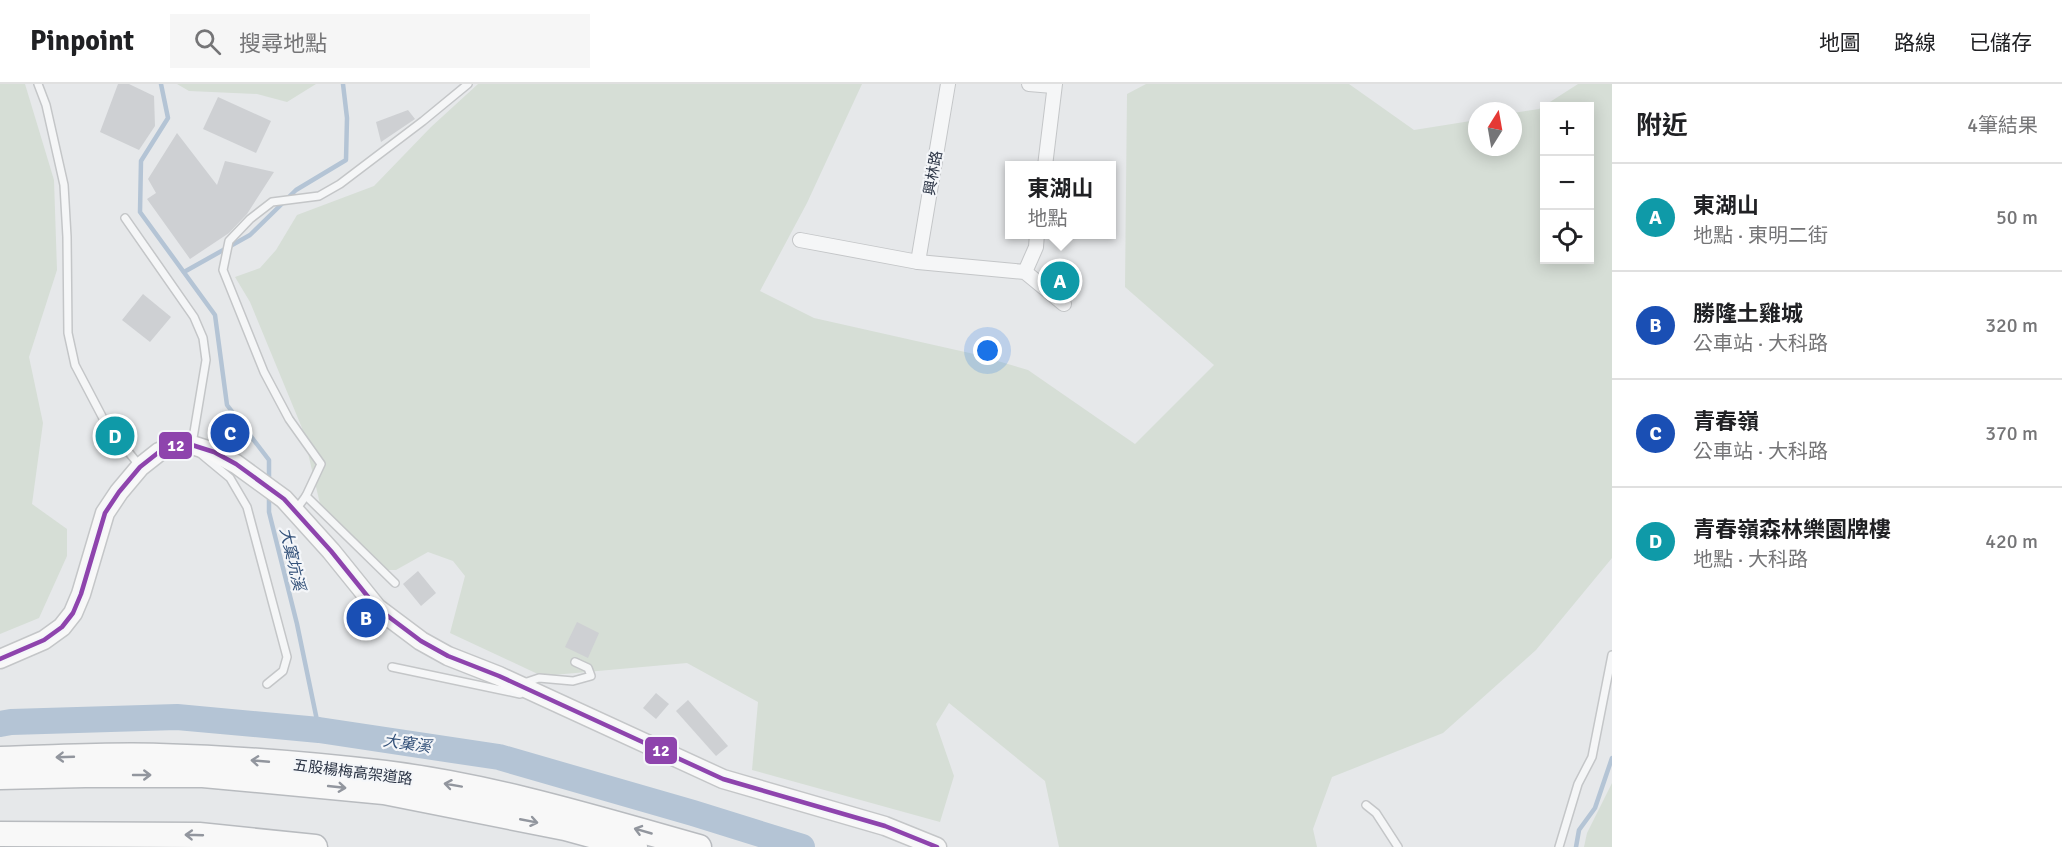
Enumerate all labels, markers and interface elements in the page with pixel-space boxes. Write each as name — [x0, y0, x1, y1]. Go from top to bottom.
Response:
search box — [170, 14, 590, 68]
text: Pinpoint — [30, 24, 134, 58]
icon: search — [191, 25, 224, 58]
text: 搜尋地點 — [239, 30, 327, 57]
text: 地圖 — [1819, 30, 1861, 56]
text: 路線 — [1894, 30, 1936, 56]
text: 已儲存 — [1969, 30, 2032, 56]
north arrow — [1468, 102, 1522, 156]
map controls — [1540, 102, 1594, 264]
button: + — [1540, 102, 1594, 156]
text: 附近 — [1636, 110, 1688, 142]
text: 4筆結果 — [1967, 113, 2038, 138]
street label: 興林路 — [920, 149, 946, 197]
button: − — [1540, 156, 1594, 210]
popup — [1005, 161, 1116, 239]
text: 東湖山 — [1027, 175, 1094, 202]
text: 東湖山 — [1693, 192, 1759, 219]
text: A — [1649, 205, 1662, 230]
text: 50 m — [1996, 205, 2038, 230]
text: 地點 — [1027, 206, 1067, 231]
button: locate — [1540, 210, 1594, 264]
text: 地點 · 東明二街 — [1693, 223, 1828, 248]
pin: A — [1040, 258, 1080, 304]
text: 勝隆土雞城 — [1693, 300, 1803, 327]
text: B — [1649, 313, 1662, 338]
text: 320 m — [1985, 313, 2038, 338]
text: 公車站 · 大科路 — [1693, 331, 1828, 356]
your location — [973, 336, 1002, 365]
text: 青春嶺 — [1693, 408, 1759, 435]
pin: C — [210, 410, 250, 456]
pin: D — [96, 414, 134, 458]
text: C — [1649, 421, 1662, 446]
text: 370 m — [1985, 421, 2038, 446]
line badge: 12 — [158, 431, 193, 460]
text: 12 — [167, 436, 185, 456]
text: 公車站 · 大科路 — [1693, 439, 1828, 464]
text: 青春嶺森林樂園牌樓 — [1693, 516, 1891, 543]
water label: 大窠坑溪 — [275, 526, 309, 594]
text: D — [1649, 529, 1662, 554]
text: 420 m — [1985, 529, 2038, 554]
text: 地點 · 大科路 — [1693, 547, 1808, 572]
pin: B — [346, 596, 386, 640]
water label: 大窠溪 — [382, 731, 434, 758]
line badge: 12 — [644, 736, 678, 765]
text: 12 — [652, 741, 670, 761]
one-way arrow — [55, 752, 75, 763]
one-way arrow — [250, 755, 270, 766]
street label: 五股楊梅高架道路 — [292, 756, 414, 788]
one-way arrow — [132, 769, 152, 781]
one-way arrow — [444, 779, 464, 790]
one-way arrow — [326, 782, 346, 793]
one-way arrow — [519, 815, 538, 827]
one-way arrow — [633, 825, 652, 836]
one-way arrow — [184, 830, 204, 841]

